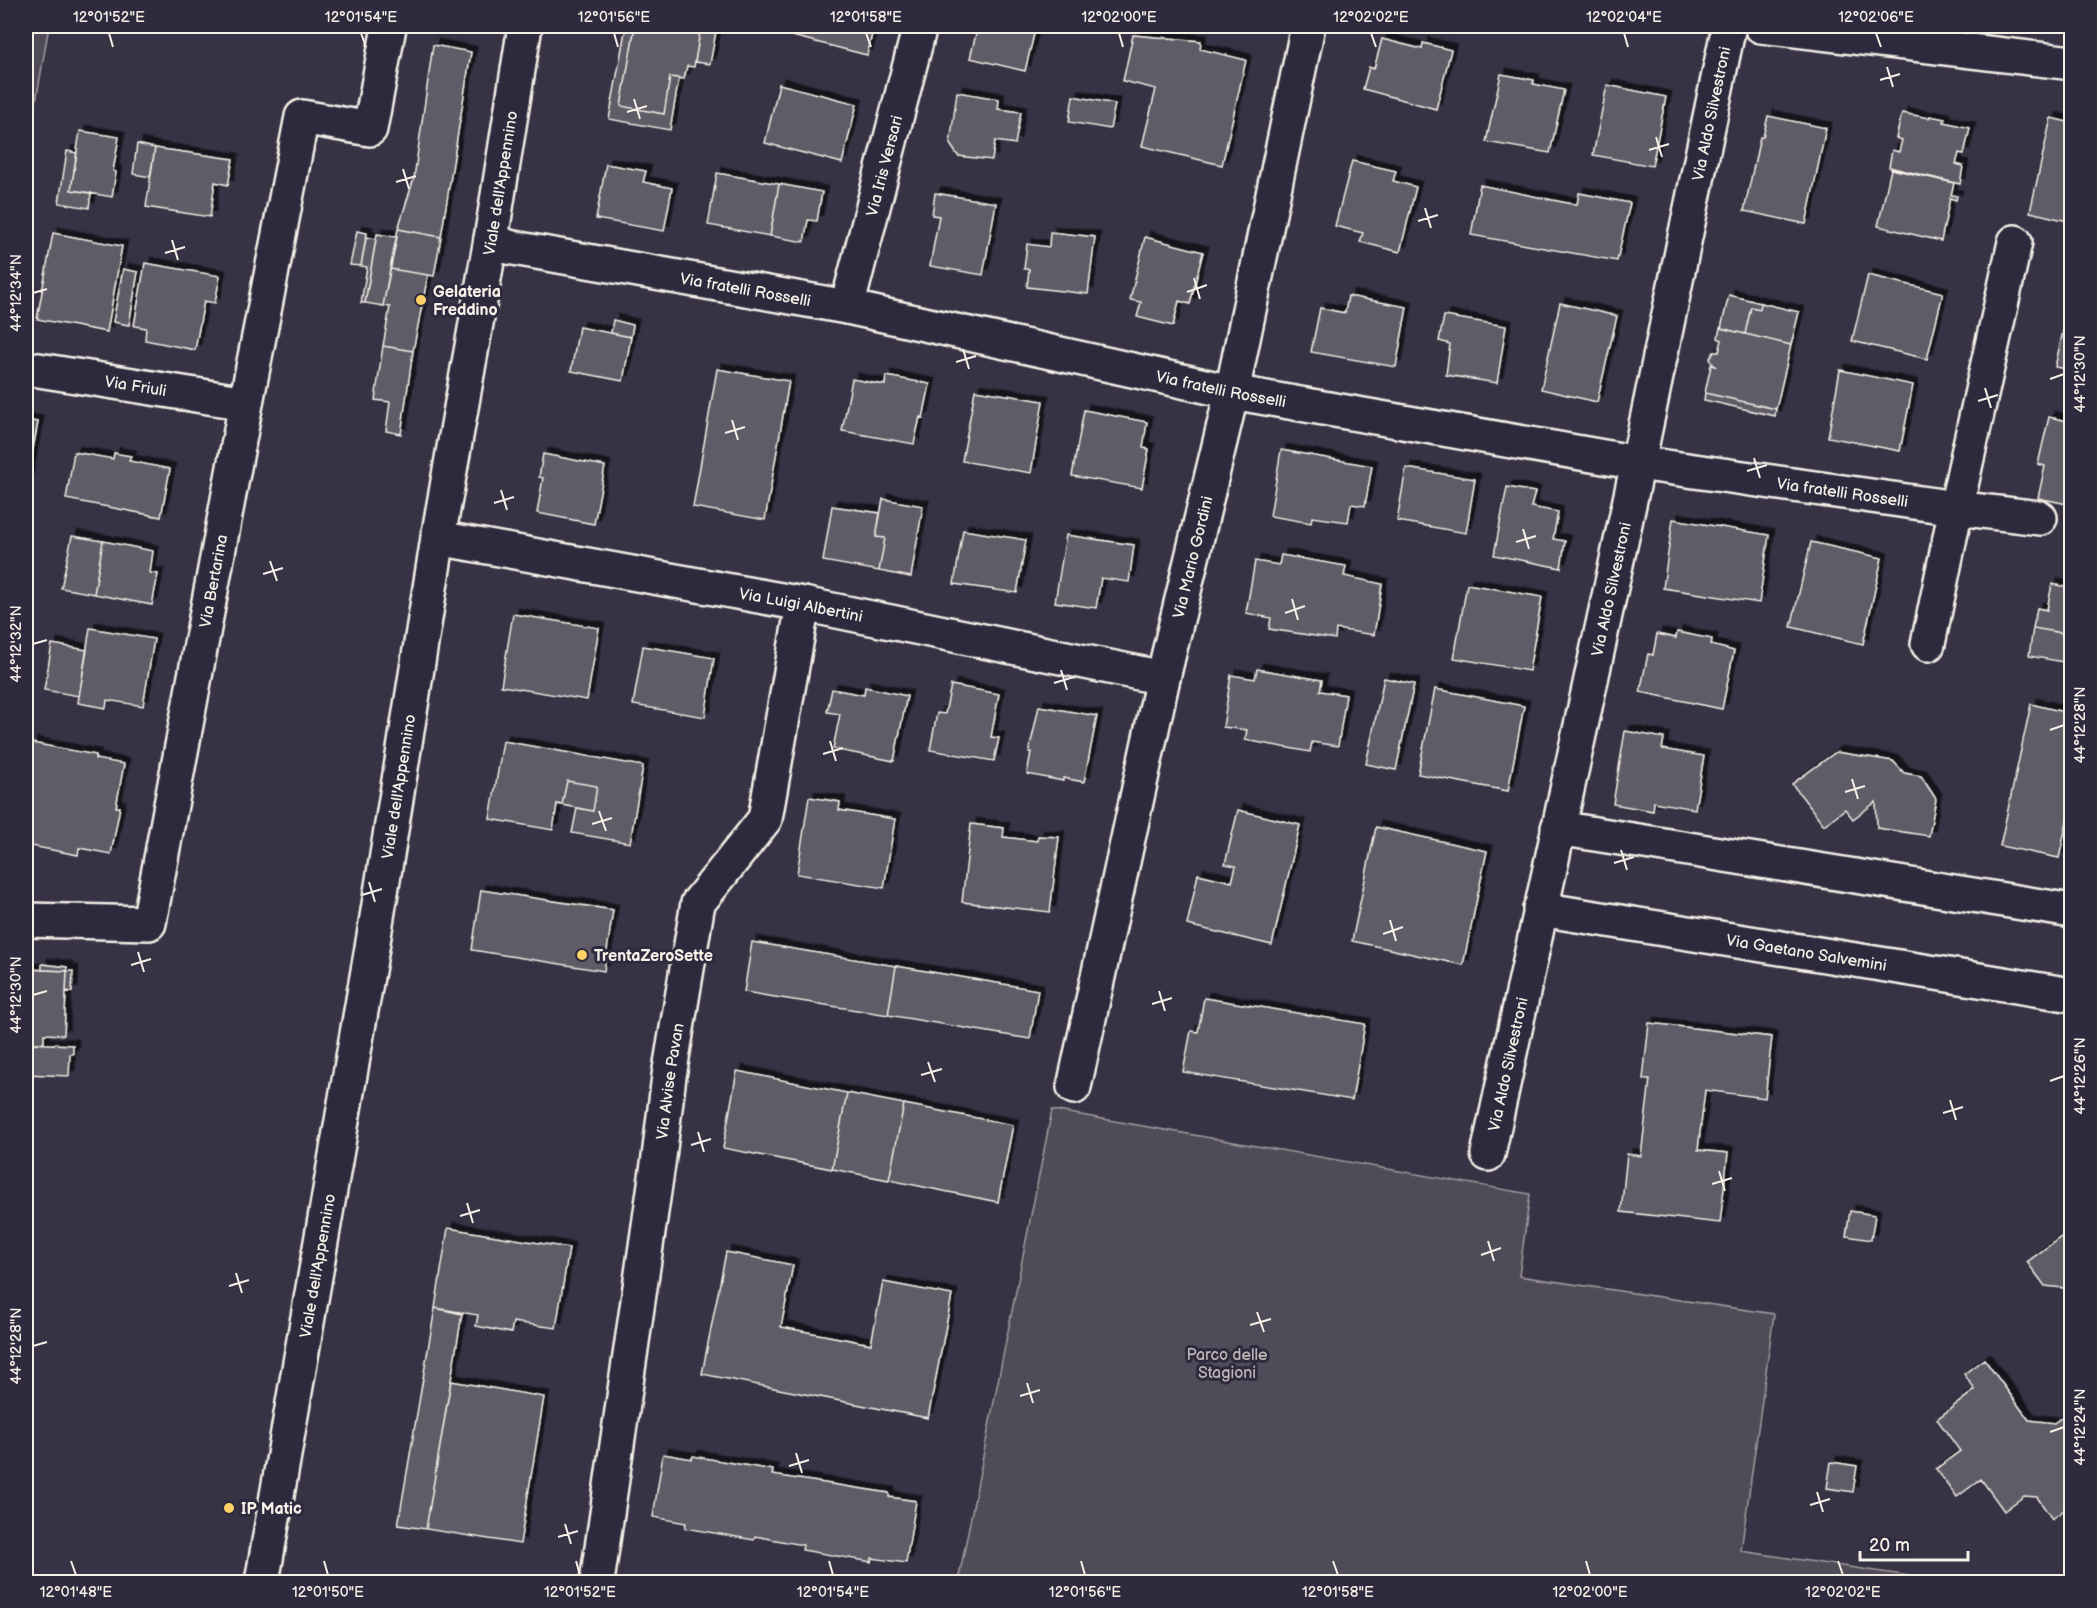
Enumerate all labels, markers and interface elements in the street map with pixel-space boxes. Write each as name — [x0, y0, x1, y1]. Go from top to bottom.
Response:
text: 12°01'52"E — [73, 8, 145, 27]
text: 12°01'54"E — [325, 8, 397, 27]
text: 12°01'56"E — [578, 8, 650, 27]
text: 12°01'58"E — [830, 8, 902, 27]
text: 12°02'00"E — [1081, 8, 1157, 27]
text: 12°02'02"E — [1333, 8, 1409, 27]
text: 12°02'04"E — [1586, 8, 1662, 27]
text: 12°02'06"E — [1838, 8, 1914, 27]
street label: Via Aldo Silvestroni — [1689, 45, 1735, 183]
street label: Viale dell'Appennino — [480, 110, 522, 257]
street label: Via Iris Versari — [863, 113, 907, 219]
text: 44°12'34"N — [7, 254, 26, 332]
street label: Via fratelli Rosselli — [678, 270, 812, 311]
place label: Gelateria Freddino — [433, 283, 501, 320]
marker: Gelateria Freddino — [414, 293, 428, 307]
text: 44°12'30"N — [2071, 335, 2090, 413]
street label: Via fratelli Rosselli — [1154, 367, 1287, 412]
street label: Via Friuli — [103, 373, 168, 401]
street label: Via fratelli Rosselli — [1775, 475, 1909, 512]
street label: Via Mario Gordini — [1170, 494, 1218, 620]
street label: Via Aldo Silvestroni — [1588, 521, 1636, 658]
street label: Via Bertarina — [196, 533, 232, 629]
street label: Via Luigi Albertini — [737, 585, 864, 627]
text: 44°12'32"N — [7, 605, 26, 683]
text: 44°12'28"N — [2071, 686, 2090, 764]
street label: Viale dell'Appennino — [378, 713, 420, 860]
street label: Via Gaetano Salvemini — [1725, 931, 1888, 976]
place label: TrentaZeroSette — [594, 947, 713, 966]
marker: TrentaZeroSette — [575, 948, 589, 962]
text: 44°12'30"N — [7, 956, 26, 1034]
street label: Via Aldo Silvestroni — [1485, 996, 1533, 1133]
street label: Via Alvise Pavan — [653, 1022, 689, 1141]
text: 44°12'26"N — [2071, 1037, 2090, 1115]
street label: Viale dell'Appennino — [296, 1192, 340, 1340]
text: 44°12'28"N — [7, 1307, 26, 1385]
park label: Parco delle Stagioni — [1186, 1346, 1268, 1383]
text: 44°12'24"N — [2071, 1388, 2090, 1466]
place label: IP Matic — [241, 1500, 302, 1519]
marker: IP Matic — [222, 1501, 236, 1515]
scale bar — [1860, 1524, 1968, 1562]
text: 20 m — [1869, 1535, 1910, 1556]
text: 12°01'48"E — [40, 1583, 112, 1602]
text: 12°01'50"E — [292, 1583, 364, 1602]
text: 12°01'52"E — [544, 1583, 616, 1602]
text: 12°01'54"E — [797, 1583, 869, 1602]
text: 12°01'56"E — [1049, 1583, 1121, 1602]
text: 12°01'58"E — [1302, 1583, 1374, 1602]
text: 12°02'00"E — [1552, 1583, 1628, 1602]
text: 12°02'02"E — [1805, 1583, 1881, 1602]

